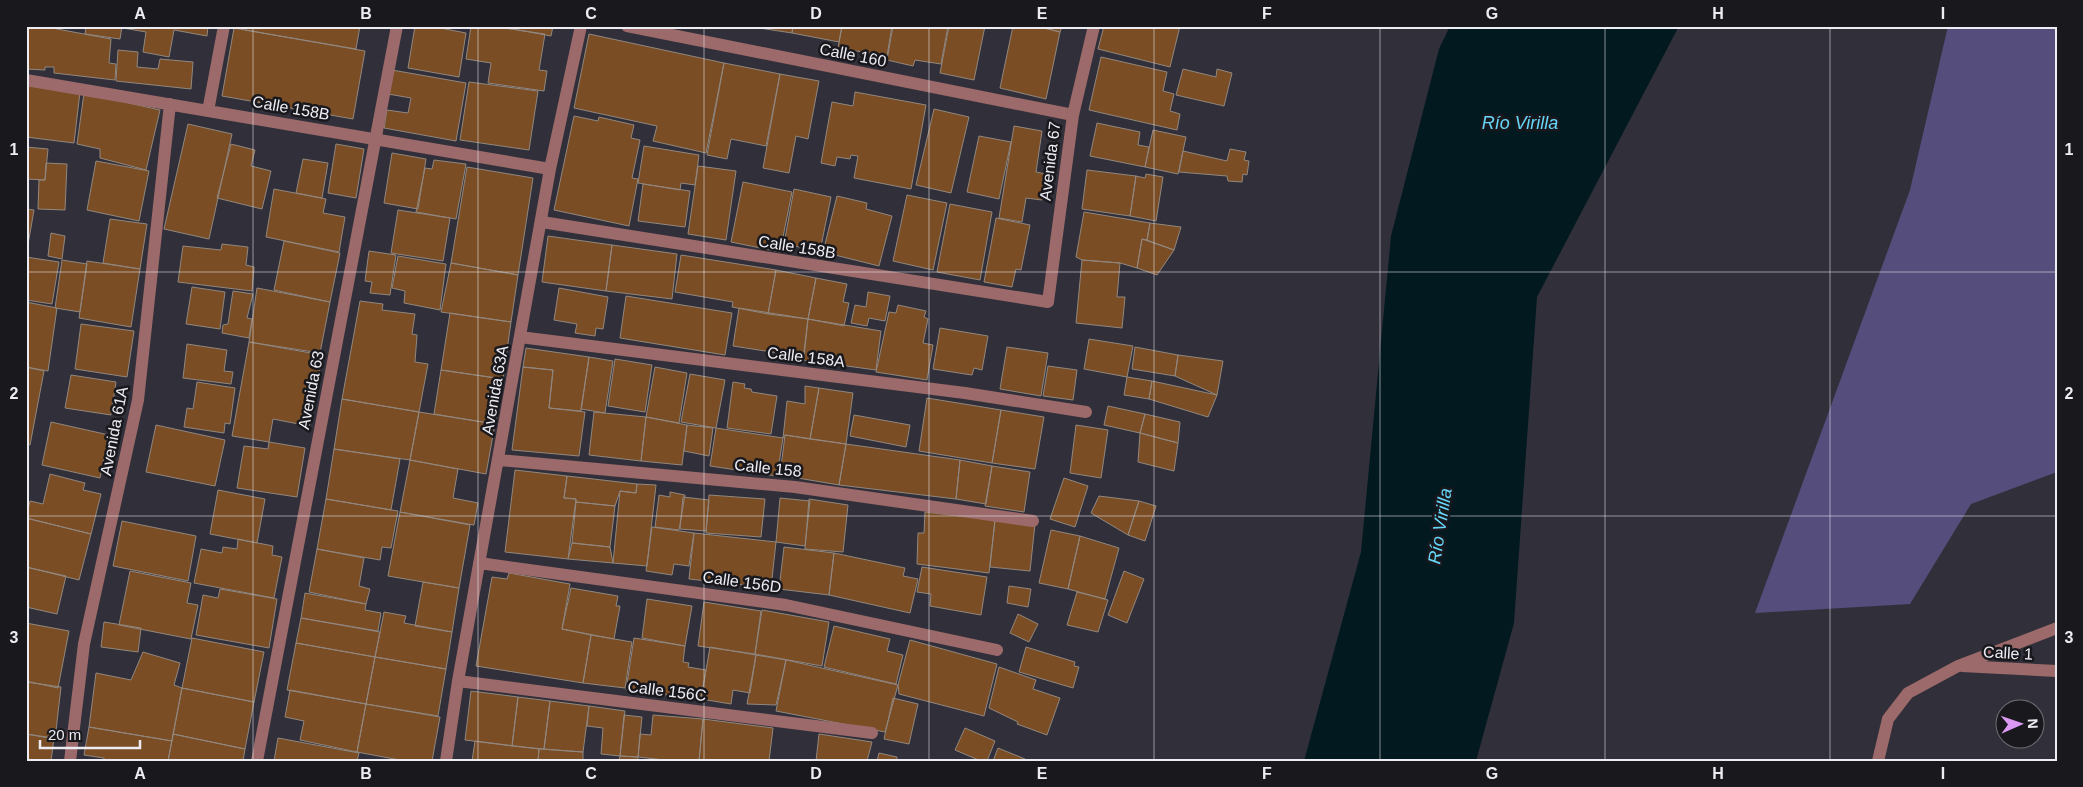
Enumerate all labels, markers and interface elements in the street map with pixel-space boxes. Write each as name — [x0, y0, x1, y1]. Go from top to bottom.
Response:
text: A — [134, 5, 146, 22]
text: B — [360, 5, 372, 22]
text: C — [585, 5, 597, 22]
text: D — [810, 5, 822, 22]
text: E — [1037, 5, 1048, 22]
text: F — [1262, 5, 1272, 22]
text: G — [1486, 5, 1498, 22]
text: H — [1712, 5, 1724, 22]
text: I — [1941, 5, 1945, 22]
street label: Calle 160 — [818, 40, 888, 70]
street label: Calle 158B — [251, 93, 331, 123]
water label: Río Virilla — [1482, 113, 1558, 133]
street label: Avenida 67 — [1037, 120, 1063, 202]
text: 1 — [10, 141, 19, 158]
text: 1 — [2065, 141, 2074, 158]
street label: Calle 158B — [757, 232, 837, 262]
street label: Avenida 63A — [479, 344, 511, 436]
street label: Calle 158A — [766, 344, 846, 370]
street label: Avenida 63 — [295, 349, 327, 431]
text: 2 — [10, 385, 19, 402]
street label: Avenida 61A — [97, 385, 131, 477]
text: 2 — [2065, 385, 2074, 402]
street label: Calle 158 — [733, 456, 803, 480]
water label: Río Virilla — [1424, 487, 1456, 565]
street label: Calle 156D — [702, 568, 782, 596]
text: 3 — [10, 629, 19, 646]
text: 3 — [2065, 629, 2074, 646]
street label: Calle 1 — [1983, 643, 2033, 663]
street label: Calle 156C — [627, 678, 707, 704]
north arrow — [1996, 700, 2046, 750]
scale bar — [40, 717, 140, 749]
text: N — [2025, 718, 2041, 729]
text: 20 m — [48, 726, 81, 743]
text: A — [134, 765, 146, 782]
text: B — [360, 765, 372, 782]
text: C — [585, 765, 597, 782]
text: D — [810, 765, 822, 782]
text: E — [1037, 765, 1048, 782]
text: F — [1262, 765, 1272, 782]
text: G — [1486, 765, 1498, 782]
text: H — [1712, 765, 1724, 782]
text: I — [1941, 765, 1945, 782]

